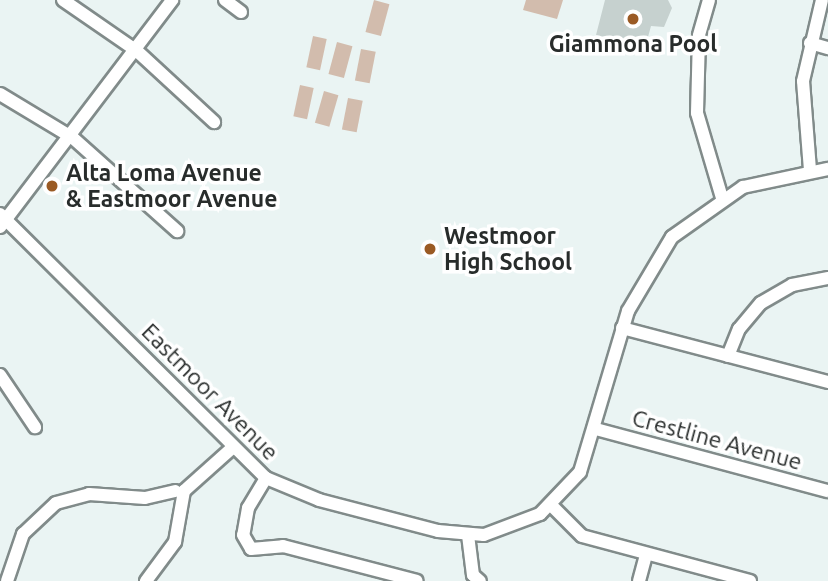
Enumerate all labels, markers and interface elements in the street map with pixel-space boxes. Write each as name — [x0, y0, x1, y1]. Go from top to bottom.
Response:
marker: Giammona Pool — [625, 11, 641, 27]
place label: Giammona Pool — [549, 30, 717, 58]
place label: Alta Loma Avenue & Eastmoor Avenue — [66, 159, 277, 213]
marker: Alta Loma Avenue & Eastmoor Avenue — [44, 178, 60, 194]
place label: Westmoor High School — [444, 222, 572, 276]
marker: Westmoor High School — [422, 241, 438, 257]
street label: Eastmoor Avenue — [136, 318, 284, 466]
street label: Crestline Avenue — [629, 404, 805, 476]

